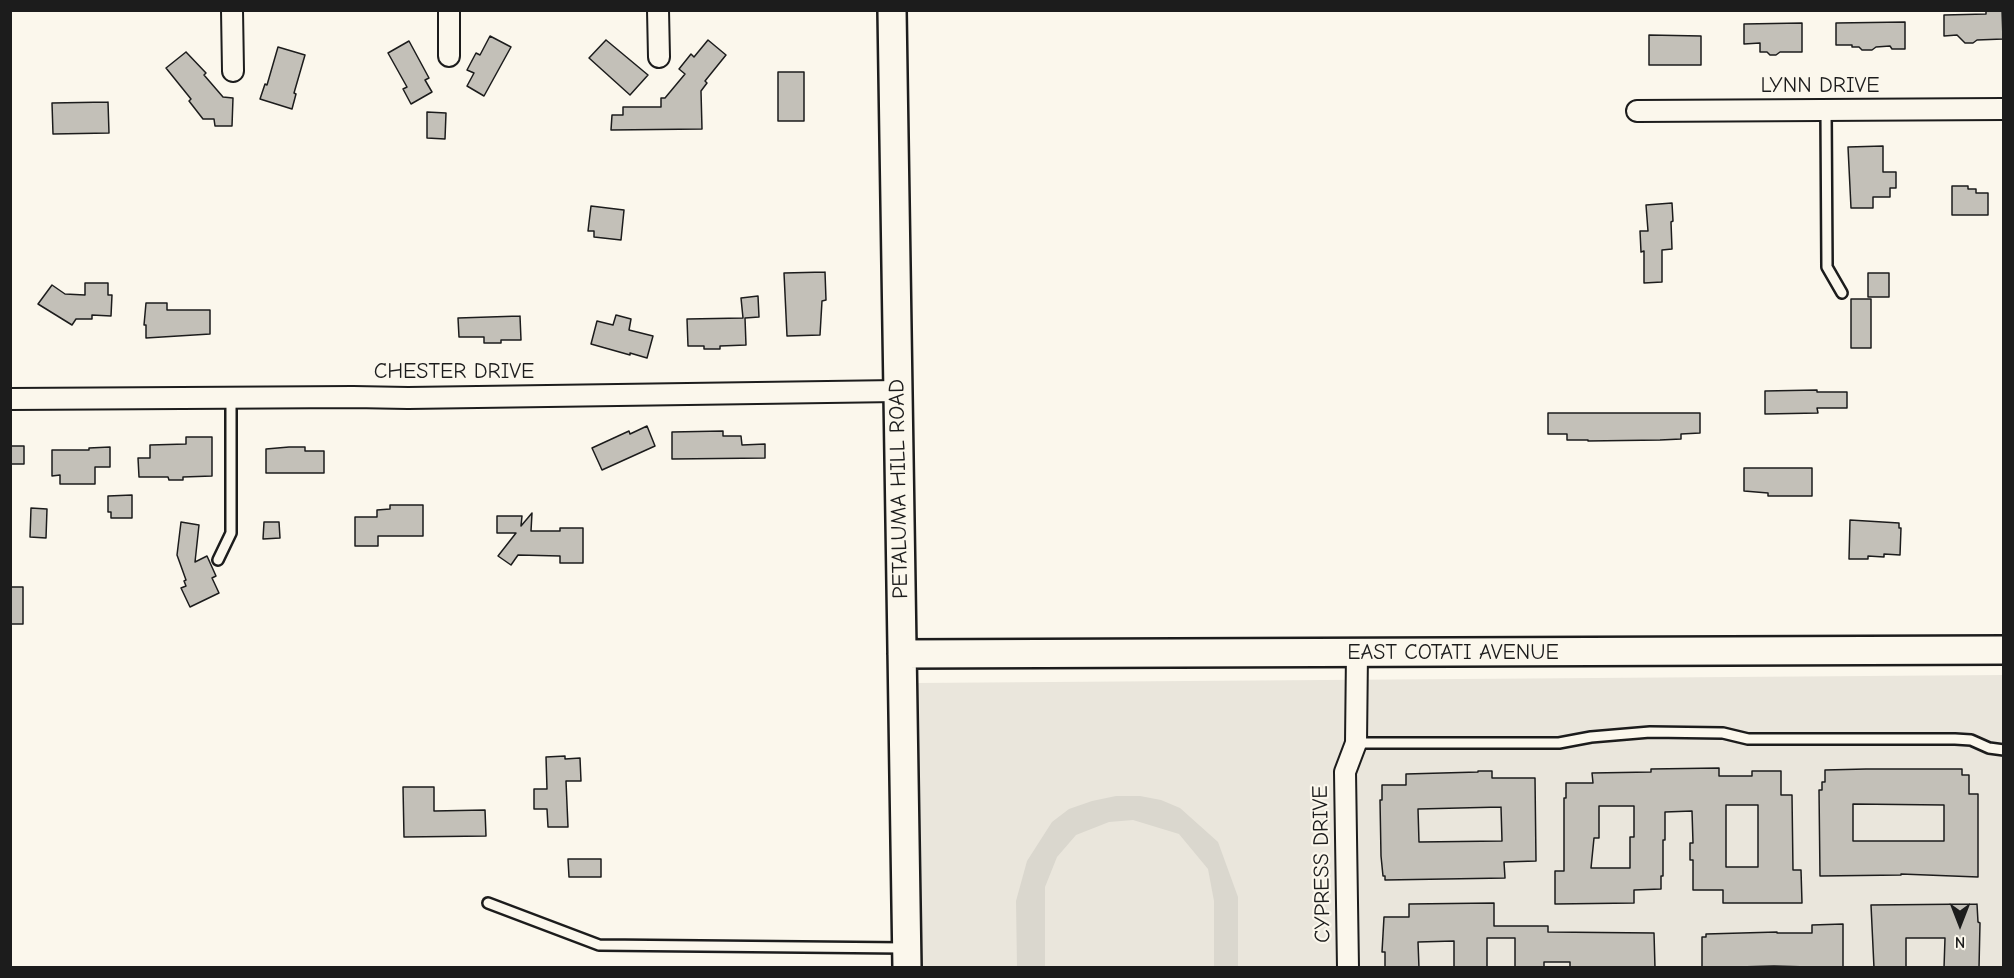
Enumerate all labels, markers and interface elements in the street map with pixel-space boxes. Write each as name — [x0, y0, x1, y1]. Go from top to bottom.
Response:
street label: LYNN DRIVE — [1760, 73, 1880, 99]
street label: CHESTER DRIVE — [374, 359, 534, 385]
street label: PETALUMA HILL ROAD — [884, 379, 914, 599]
street label: EAST COTATI AVENUE — [1347, 640, 1559, 666]
street label: CYPRESS DRIVE — [1307, 785, 1337, 943]
north arrow — [1930, 894, 1990, 954]
text: N — [1955, 933, 1965, 951]

